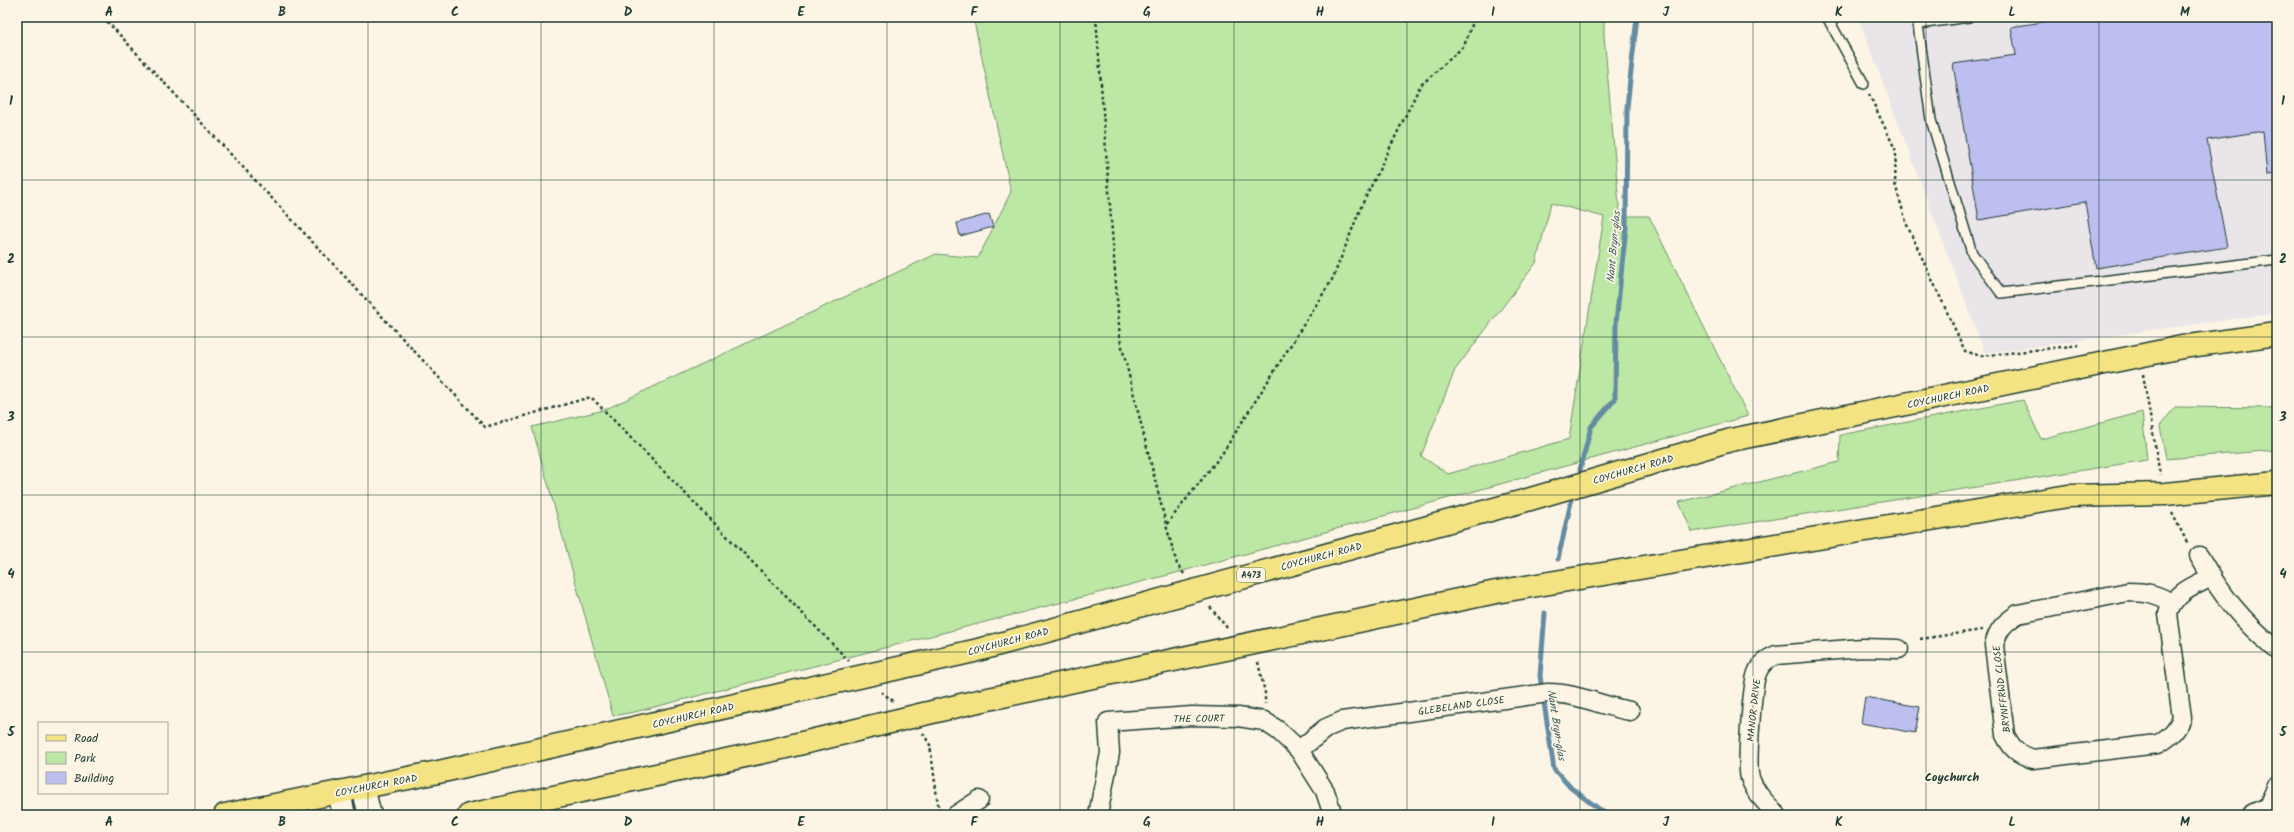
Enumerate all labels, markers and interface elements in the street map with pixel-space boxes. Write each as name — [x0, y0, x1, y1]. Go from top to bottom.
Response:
text: A — [105, 2, 113, 23]
text: B — [278, 2, 286, 23]
text: C — [451, 2, 459, 23]
text: D — [624, 2, 633, 23]
text: E — [797, 2, 805, 23]
text: F — [970, 2, 978, 23]
text: G — [1143, 2, 1151, 23]
text: H — [1316, 2, 1325, 23]
text: I — [1491, 2, 1495, 23]
text: J — [1663, 2, 1670, 23]
text: K — [1835, 2, 1843, 23]
text: L — [2008, 2, 2016, 23]
text: M — [2180, 2, 2190, 23]
text: 1 — [9, 91, 13, 112]
text: 1 — [2281, 91, 2285, 112]
water label: Nant Bryn-glas — [1602, 209, 1626, 284]
text: 2 — [7, 249, 15, 270]
text: 2 — [2279, 249, 2287, 270]
street label: COYCHURCH ROAD — [1906, 380, 1991, 413]
text: 3 — [6, 407, 15, 428]
text: 3 — [2278, 407, 2287, 428]
street label: COYCHURCH ROAD — [1591, 451, 1676, 489]
street label: COYCHURCH ROAD — [1279, 538, 1364, 576]
text: 4 — [7, 564, 15, 585]
text: 4 — [2279, 564, 2287, 585]
road number: A473 — [1237, 568, 1265, 582]
street label: COYCHURCH ROAD — [966, 623, 1051, 661]
street label: BRYNFFRWD CLOSE — [1989, 643, 2015, 734]
street label: MANOR DRIVE — [1743, 677, 1765, 742]
water label: Nant Bryn-glas — [1542, 688, 1571, 763]
street label: GLEBELAND CLOSE — [1417, 692, 1507, 720]
street label: COYCHURCH ROAD — [651, 699, 736, 733]
street label: THE COURT — [1173, 711, 1226, 727]
text: 5 — [7, 722, 16, 743]
legend — [38, 722, 168, 794]
text: 5 — [2279, 722, 2288, 743]
text: Road — [74, 729, 99, 748]
text: Park — [74, 749, 96, 768]
district label: Coychurch — [1925, 768, 1980, 787]
text: Building — [74, 769, 114, 788]
street label: COYCHURCH ROAD — [334, 770, 419, 802]
text: A — [105, 812, 113, 832]
text: B — [278, 812, 286, 832]
text: C — [451, 812, 459, 832]
text: D — [624, 812, 633, 832]
text: E — [797, 812, 805, 832]
text: F — [970, 812, 978, 832]
text: G — [1143, 812, 1151, 832]
text: H — [1316, 812, 1325, 832]
text: I — [1491, 812, 1495, 832]
text: J — [1663, 812, 1670, 832]
text: K — [1835, 812, 1843, 832]
text: L — [2008, 812, 2016, 832]
text: M — [2180, 812, 2190, 832]

